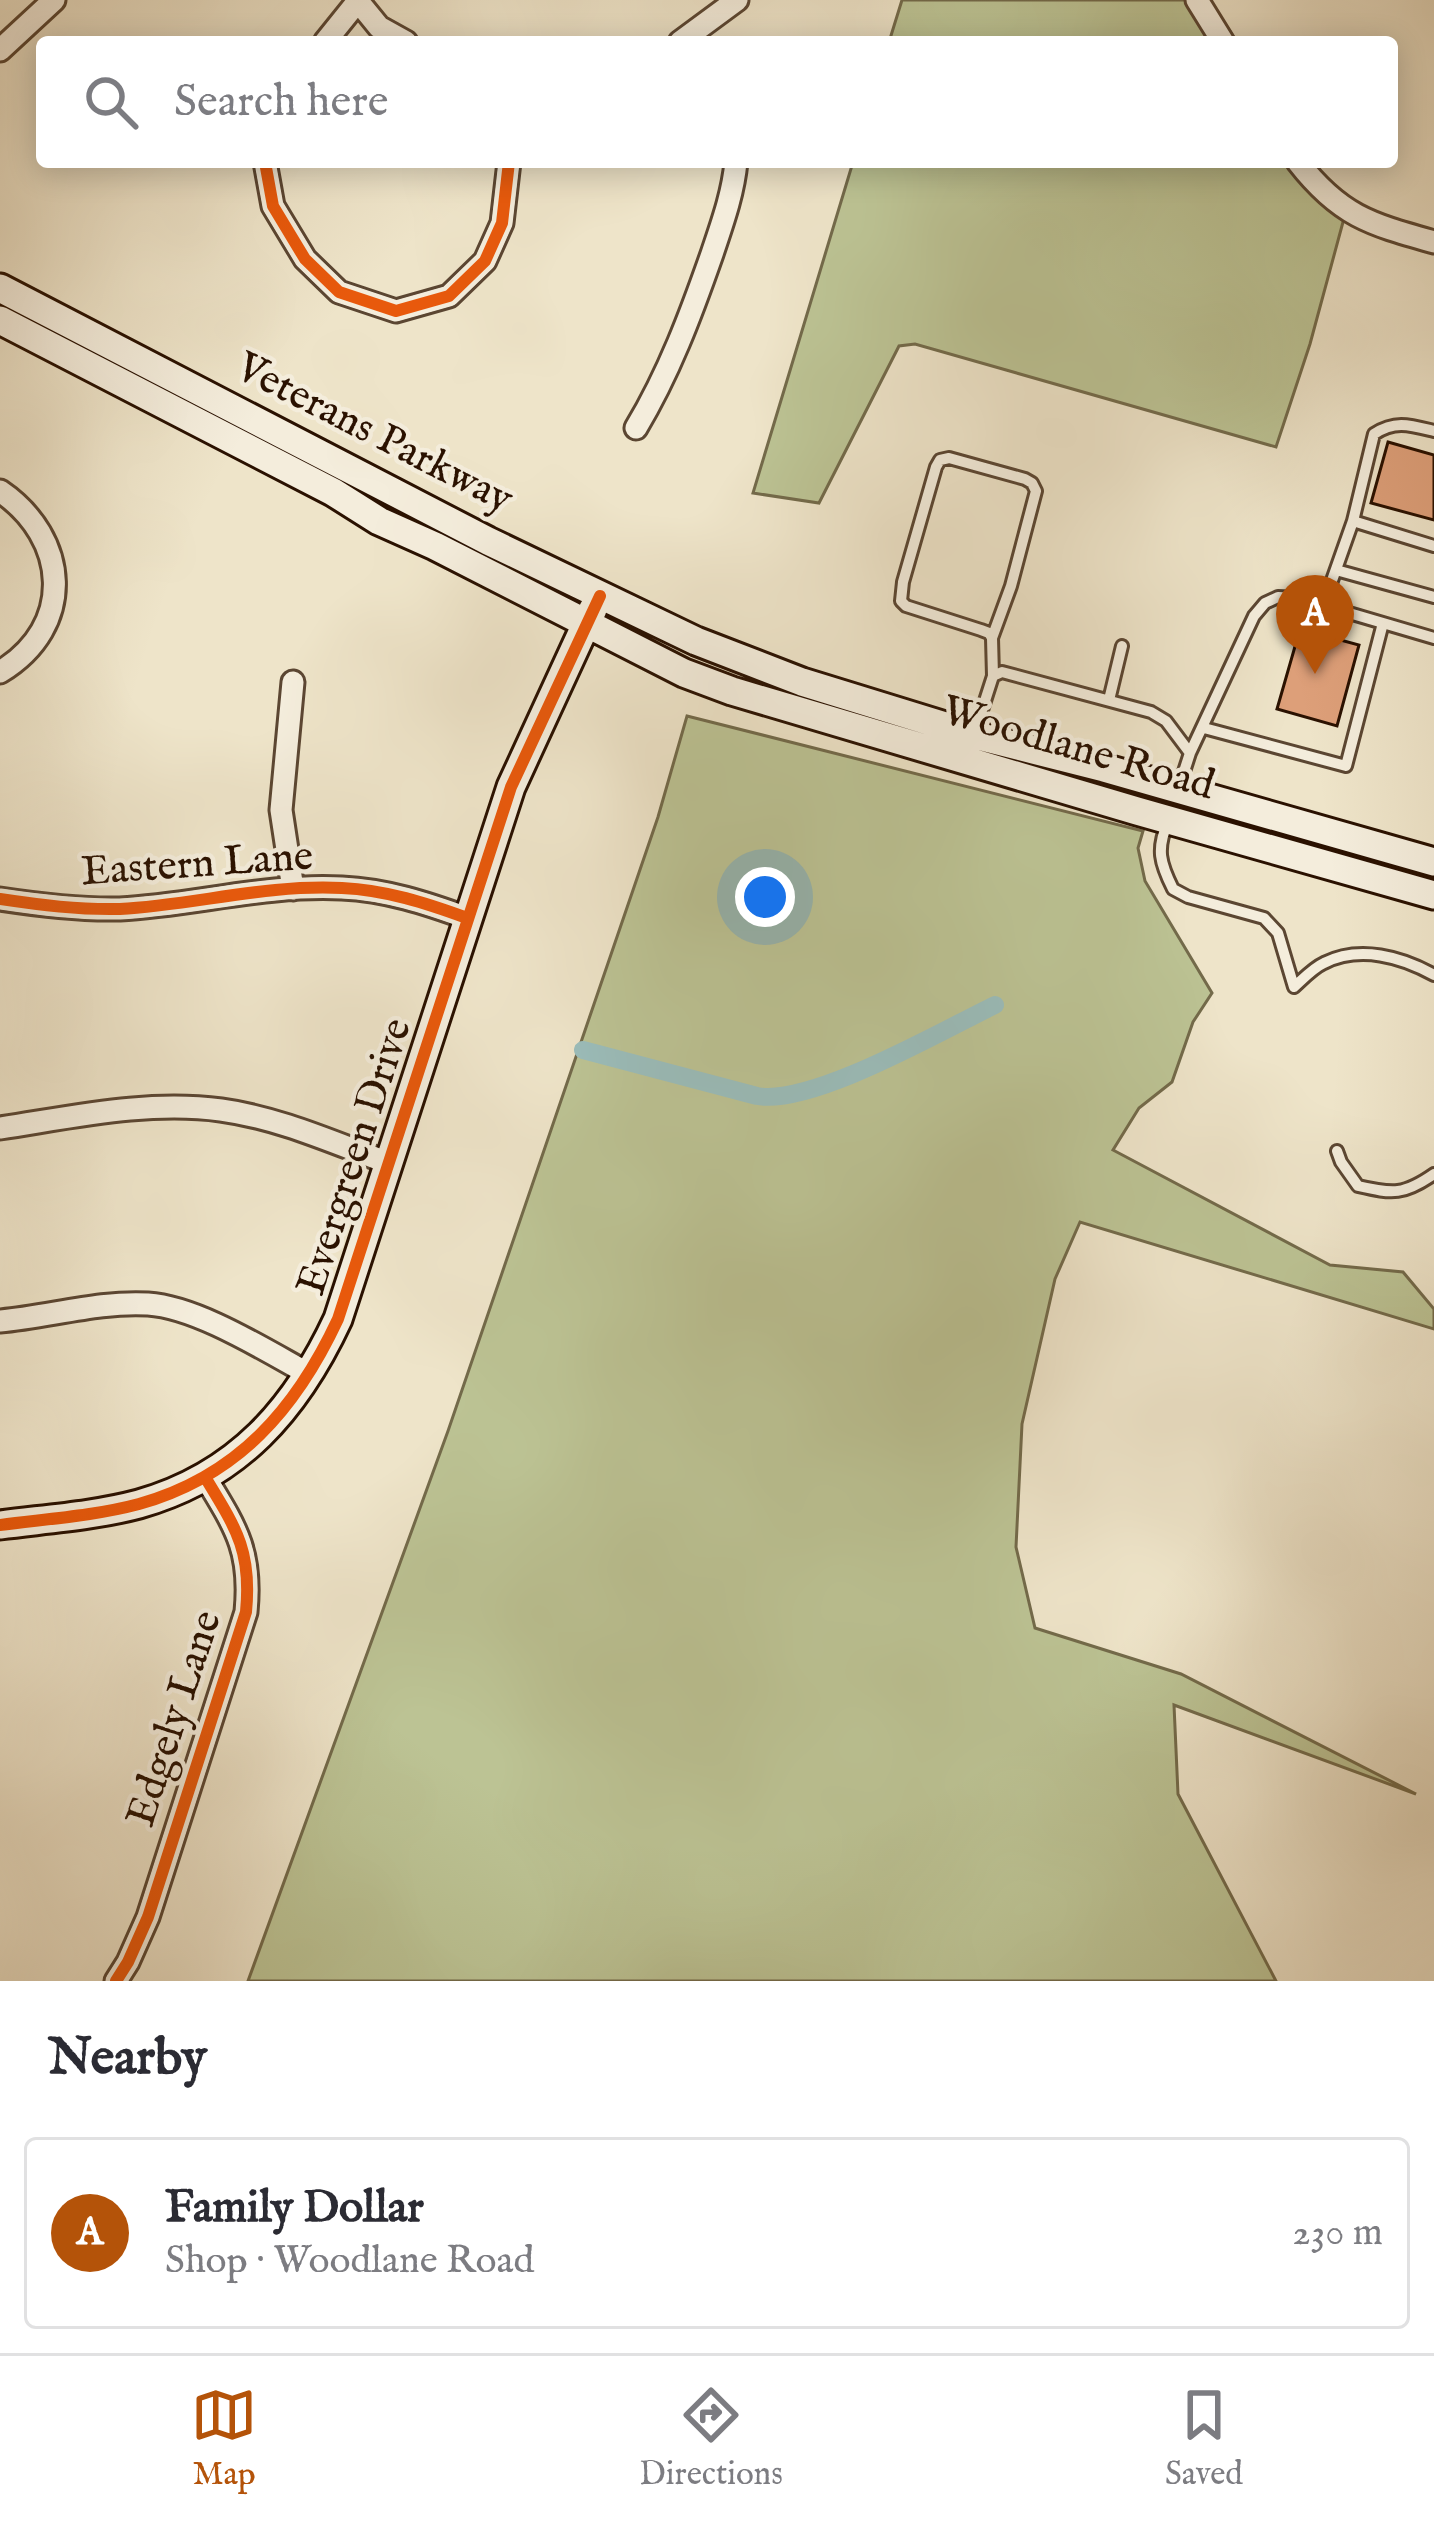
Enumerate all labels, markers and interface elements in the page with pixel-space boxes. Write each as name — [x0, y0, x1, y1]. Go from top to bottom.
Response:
search box — [36, 36, 1398, 168]
icon: search — [78, 69, 144, 135]
text: Search here — [174, 74, 388, 131]
street label: Veterans Parkway — [226, 341, 522, 527]
pin: A — [1276, 575, 1354, 674]
street label: Woodlane Road — [936, 685, 1221, 813]
street label: Eastern Lane — [79, 830, 315, 900]
your location — [735, 867, 795, 927]
street label: Evergreen Drive — [285, 1012, 425, 1302]
street label: Edgely Lane — [115, 1604, 235, 1834]
text: Nearby — [48, 2027, 207, 2092]
text: Family Dollar — [165, 2180, 424, 2237]
text: A — [77, 2209, 103, 2258]
text: 230 m — [1292, 2209, 1383, 2258]
text: Shop · Woodlane Road — [165, 2237, 534, 2286]
tab: Map — [191, 2382, 257, 2496]
tab: Directions — [639, 2382, 783, 2496]
tab: Saved — [1165, 2382, 1243, 2496]

